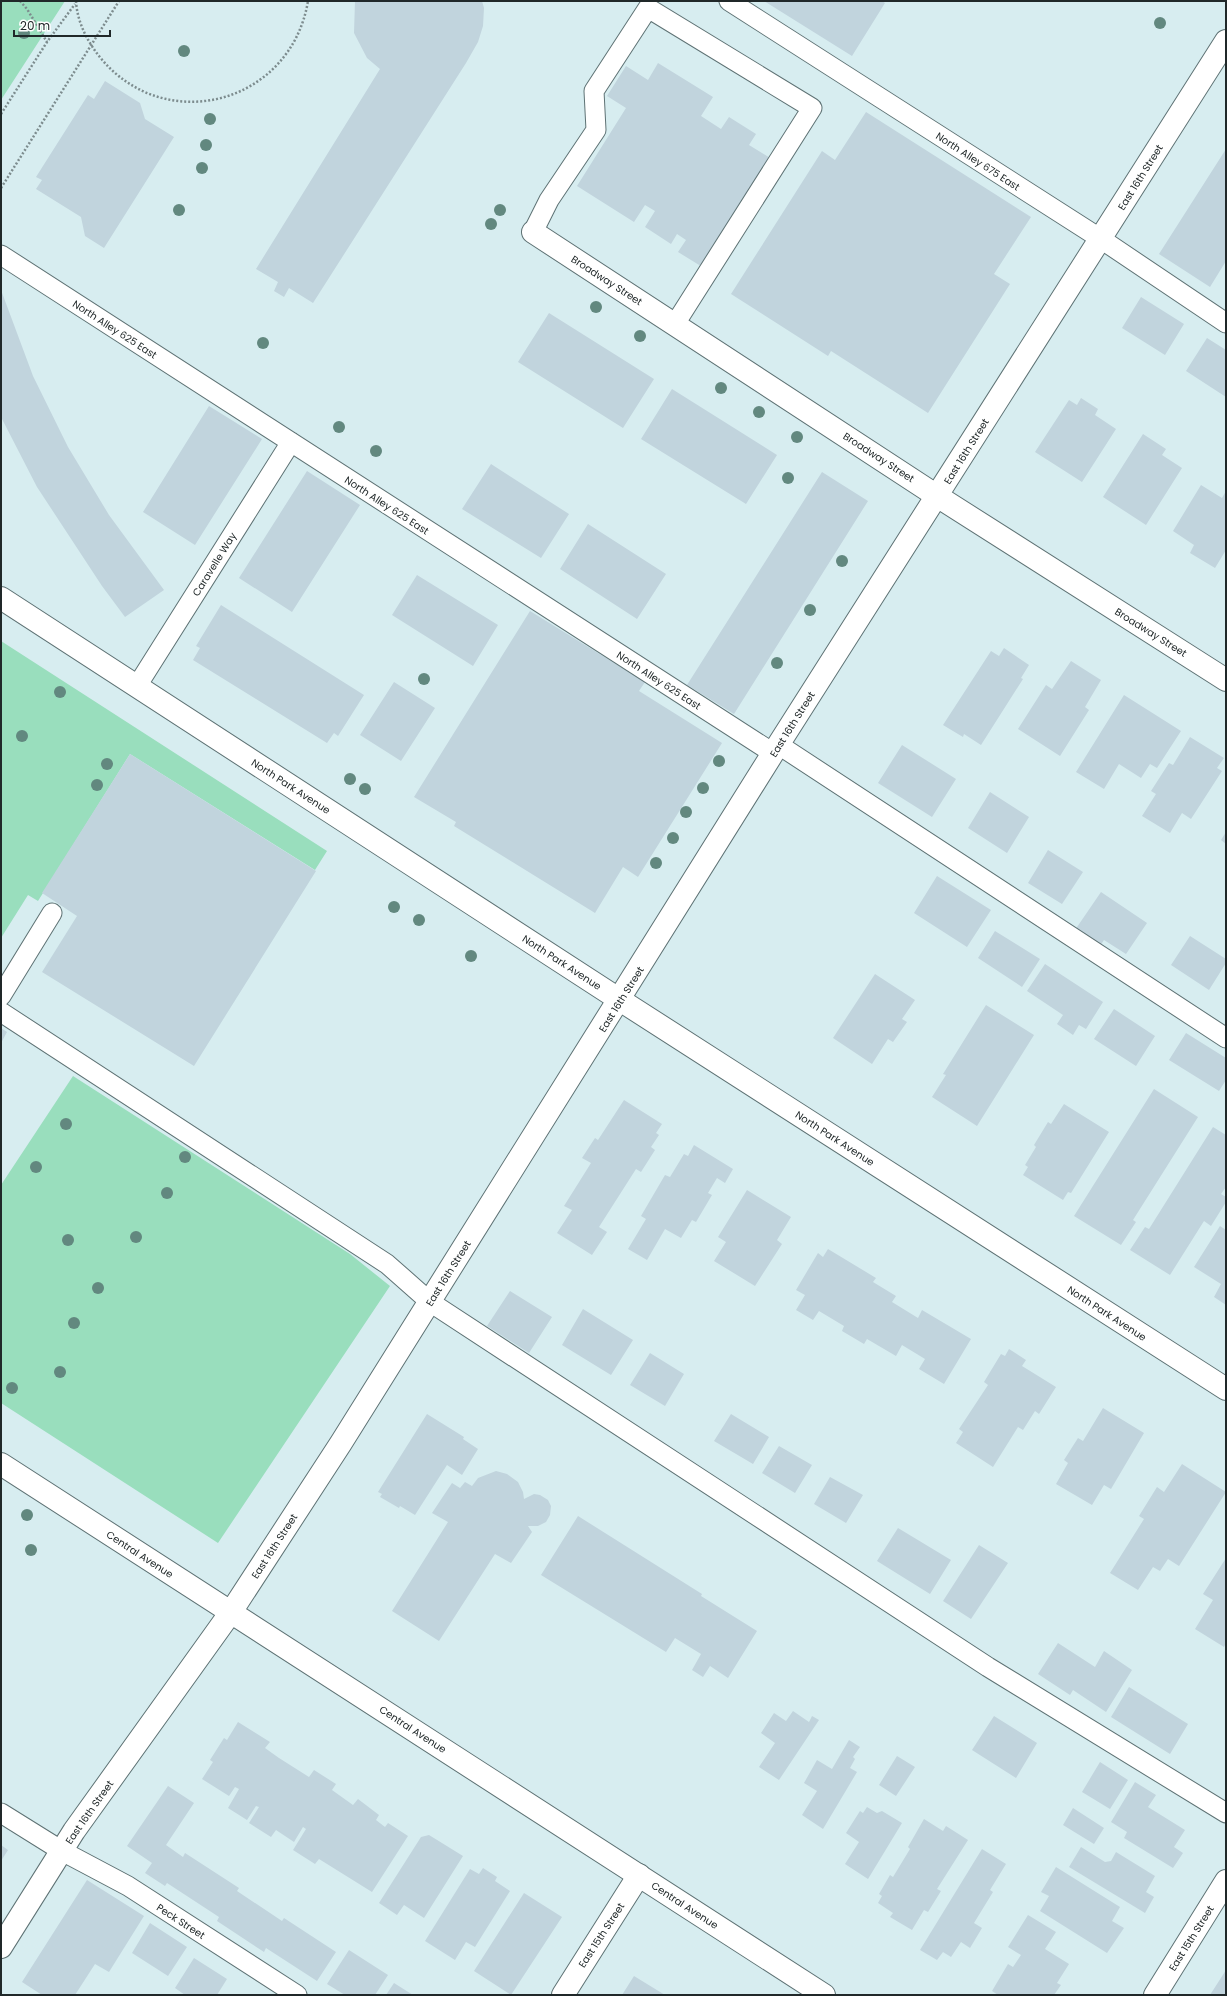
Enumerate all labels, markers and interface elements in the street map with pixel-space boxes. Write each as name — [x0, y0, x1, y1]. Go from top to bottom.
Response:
scale bar — [14, 12, 110, 38]
text: 20 m — [20, 17, 50, 34]
street label: North Alley 675 East — [933, 129, 1023, 194]
street label: East 16th Street — [1114, 141, 1167, 213]
street label: Broadway Street — [568, 252, 646, 309]
street label: North Alley 625 East — [70, 296, 160, 363]
street label: East 16th Street — [940, 415, 993, 487]
street label: Broadway Street — [840, 429, 918, 486]
street label: North Alley 625 East — [342, 472, 432, 539]
street label: Caravelle Way — [189, 529, 240, 599]
street label: Broadway Street — [1112, 604, 1190, 661]
street label: North Alley 625 East — [614, 647, 704, 714]
street label: East 16th Street — [766, 688, 819, 760]
street label: North Park Avenue — [248, 755, 333, 818]
street label: North Park Avenue — [519, 931, 604, 994]
street label: East 16th Street — [595, 963, 648, 1035]
street label: North Park Avenue — [792, 1107, 877, 1170]
street label: East 16th Street — [422, 1237, 475, 1309]
street label: North Park Avenue — [1064, 1282, 1149, 1345]
street label: East 16th Street — [248, 1510, 301, 1582]
street label: Central Avenue — [103, 1527, 176, 1582]
street label: Central Avenue — [376, 1702, 449, 1757]
street label: East 16th Street — [62, 1777, 117, 1847]
street label: Central Avenue — [648, 1878, 721, 1933]
street label: East 15th Street — [575, 1899, 628, 1971]
street label: Peck Street — [154, 1900, 208, 1943]
street label: East 15th Street — [1165, 1902, 1218, 1974]

